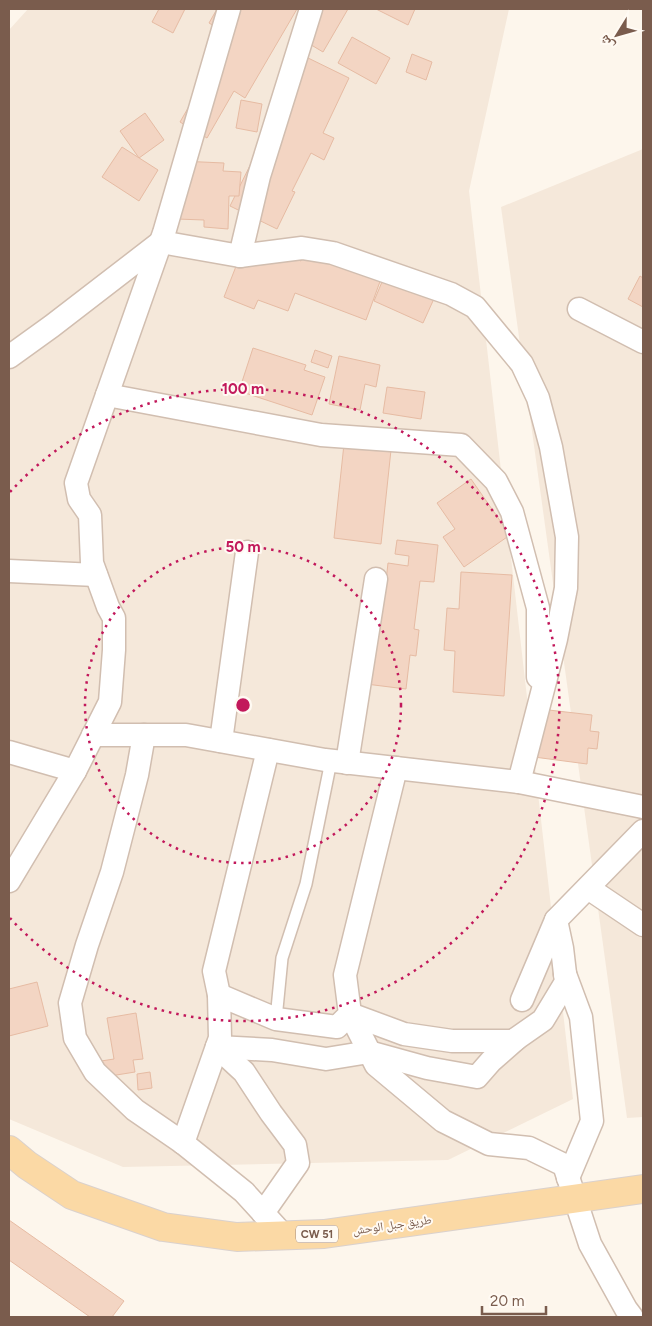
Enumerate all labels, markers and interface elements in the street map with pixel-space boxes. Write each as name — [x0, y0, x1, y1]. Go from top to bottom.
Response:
north arrow — [592, 10, 642, 60]
text: ش — [596, 31, 618, 54]
text: 100 m — [222, 380, 264, 398]
text: 50 m — [225, 538, 261, 556]
centre of rings — [234, 696, 252, 714]
street label: طريق جبل الوحش — [352, 1213, 433, 1238]
road number: CW 51 — [296, 1226, 338, 1242]
scale bar — [482, 1284, 546, 1316]
text: 20 m — [490, 1292, 524, 1310]

